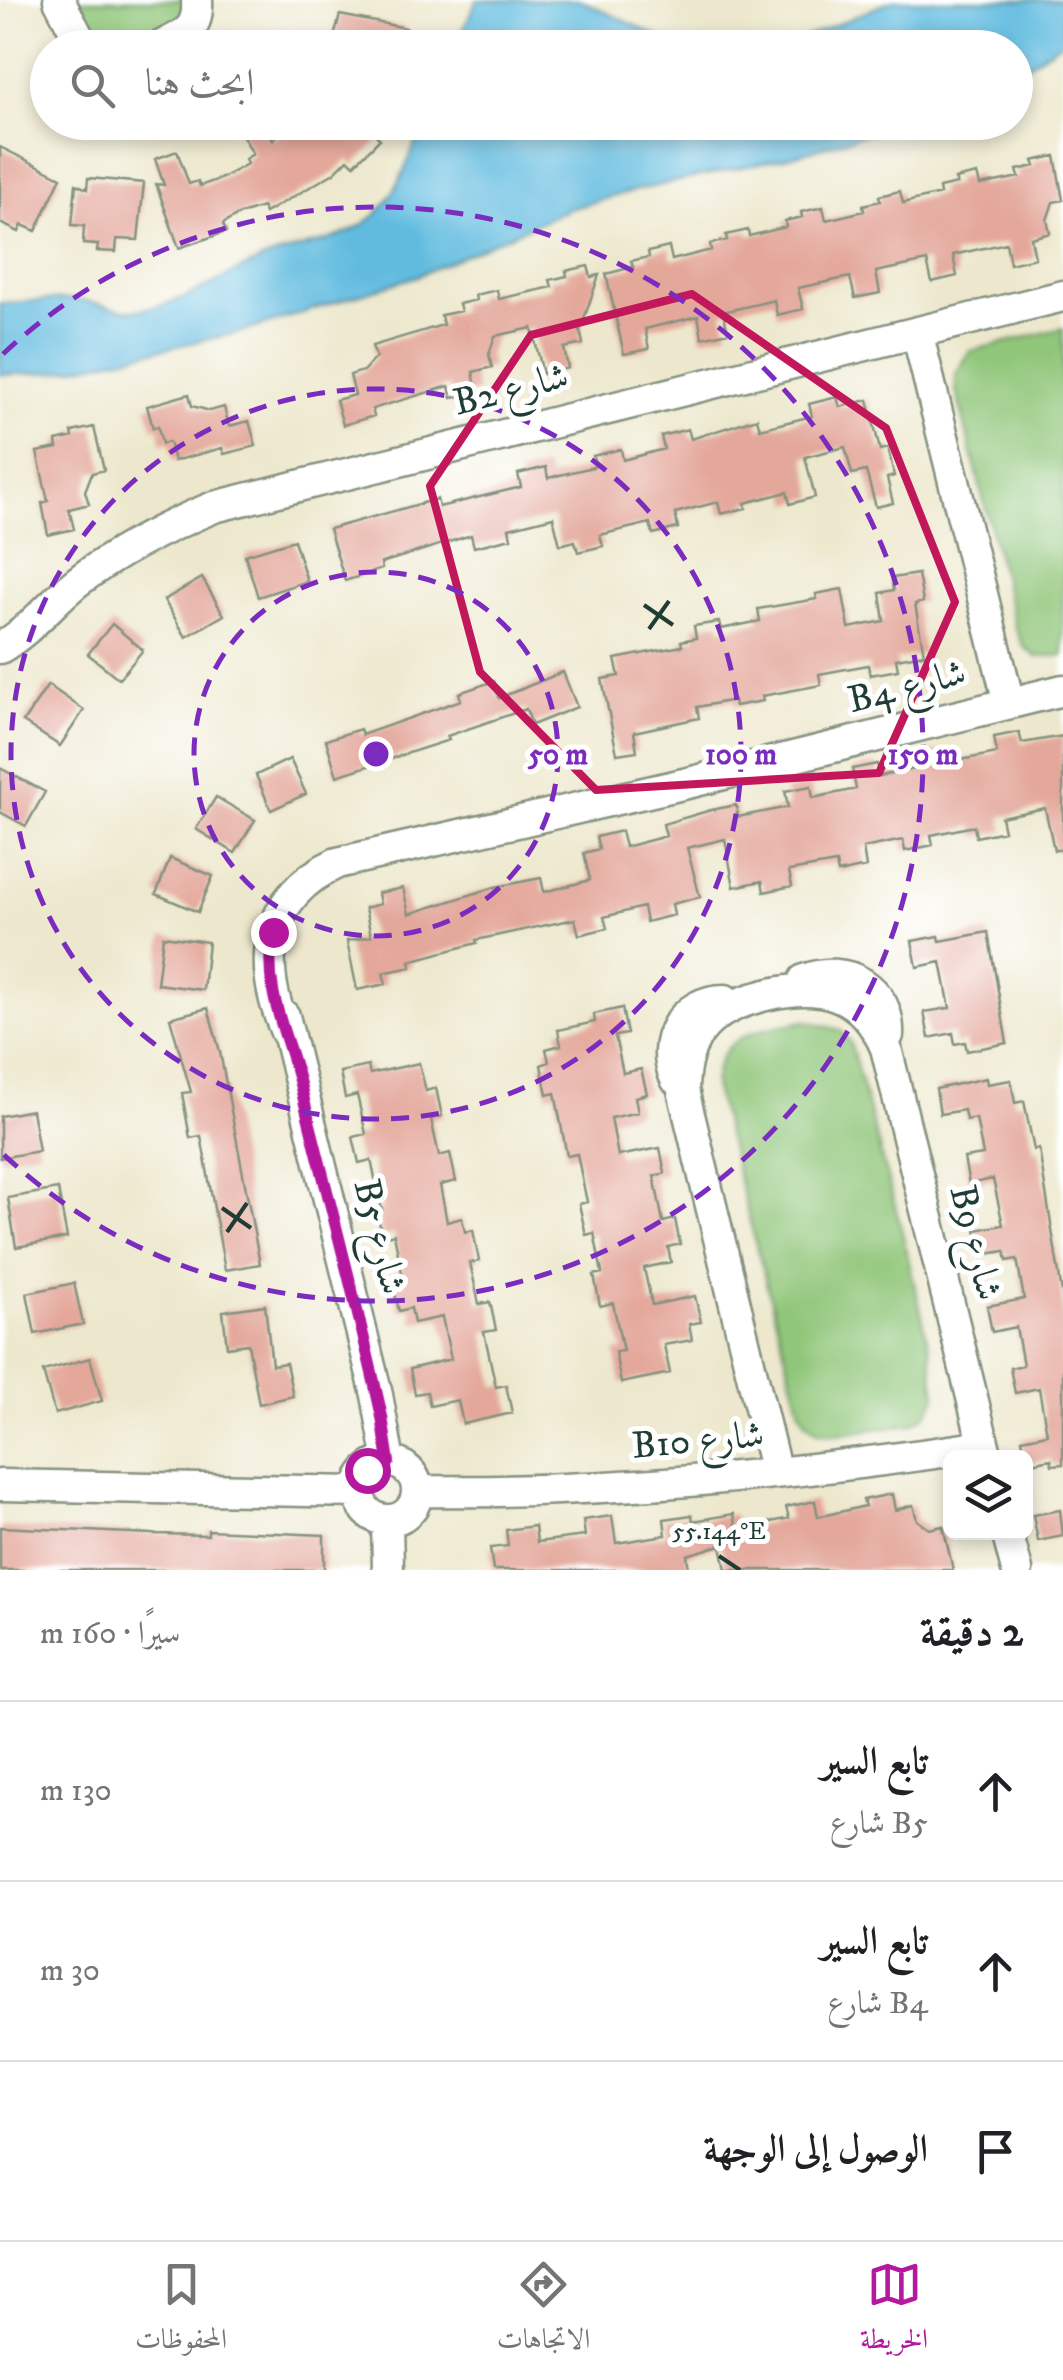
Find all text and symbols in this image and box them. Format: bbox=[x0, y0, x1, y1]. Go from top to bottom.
search box bbox=[30, 30, 1033, 140]
icon: search bbox=[65, 58, 120, 113]
text: ابحث هنا bbox=[145, 60, 255, 108]
street label: B2 شارع bbox=[449, 353, 575, 432]
street label: B4 شارع bbox=[843, 649, 972, 730]
centre of rings bbox=[358, 736, 394, 772]
text: 50 m bbox=[527, 737, 588, 774]
text: 100 m bbox=[705, 737, 778, 774]
text: 150 m bbox=[888, 737, 959, 774]
route end bbox=[251, 910, 297, 956]
street label: B5 شارع bbox=[337, 1174, 416, 1301]
street label: B9 شارع bbox=[933, 1180, 1012, 1307]
street label: B10 شارع bbox=[630, 1411, 766, 1476]
route start bbox=[345, 1448, 391, 1494]
map controls bbox=[943, 1450, 1033, 1540]
button: layers bbox=[943, 1450, 1033, 1540]
text: 55.144°E bbox=[672, 1516, 766, 1547]
text: 2 دقيقة bbox=[920, 1607, 1023, 1659]
text: سيرًا · 160 m bbox=[40, 1614, 181, 1654]
text: تابع السير bbox=[821, 1738, 928, 1786]
icon: ahead bbox=[968, 1764, 1023, 1819]
text: 130 m bbox=[40, 1771, 112, 1811]
text: B5 شارع bbox=[829, 1804, 928, 1844]
text: تابع السير bbox=[821, 1918, 928, 1966]
icon: ahead bbox=[968, 1944, 1023, 1999]
text: 30 m bbox=[40, 1951, 100, 1991]
text: B4 شارع bbox=[827, 1984, 928, 2024]
icon: arrive bbox=[968, 2124, 1023, 2179]
text: الوصول إلى الوجهة bbox=[704, 2126, 928, 2174]
tab: المحفوظات bbox=[135, 2257, 227, 2366]
tab: الاتجاهات bbox=[497, 2257, 590, 2366]
tab: الخريطة bbox=[860, 2257, 928, 2366]

